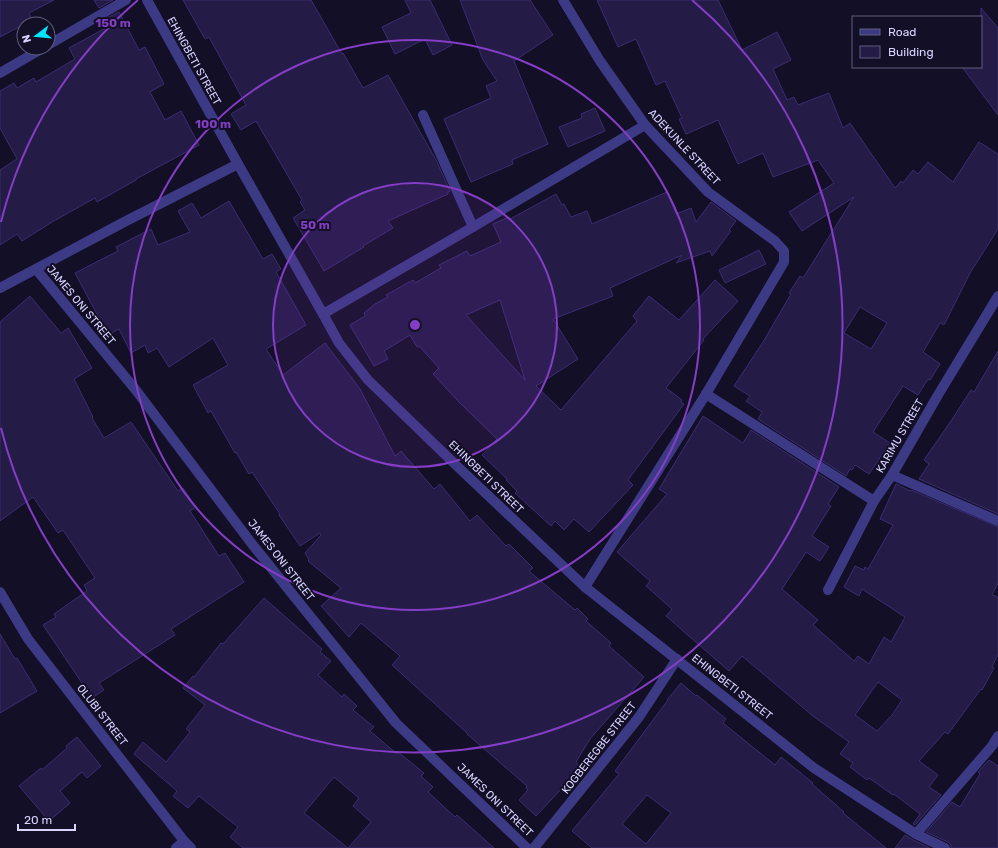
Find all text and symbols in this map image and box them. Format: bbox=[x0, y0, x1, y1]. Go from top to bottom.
street label: EHINGBETI STREET bbox=[164, 15, 224, 108]
north arrow bbox=[16, 16, 56, 56]
text: 150 m bbox=[95, 16, 131, 30]
legend bbox=[852, 16, 982, 68]
text: Road bbox=[888, 25, 916, 39]
text: N bbox=[20, 33, 34, 44]
text: Building bbox=[888, 45, 934, 59]
street label: ADEKUNLE STREET bbox=[645, 106, 723, 188]
text: 100 m bbox=[195, 117, 231, 131]
text: 50 m bbox=[300, 218, 330, 232]
street label: JAMES ONI STREET bbox=[44, 263, 119, 348]
centre of rings bbox=[408, 318, 422, 332]
street label: KARIMU STREET bbox=[874, 396, 927, 475]
street label: EHINGBETI STREET bbox=[446, 438, 526, 516]
street label: JAMES ONI STREET bbox=[245, 517, 317, 604]
street label: EHINGBETI STREET bbox=[689, 651, 775, 723]
street label: OLUBI STREET bbox=[74, 682, 130, 749]
street label: KOGBEREGBE STREET bbox=[559, 699, 639, 797]
street label: JAMES ONI STREET bbox=[455, 761, 536, 840]
scale bar bbox=[18, 806, 75, 832]
text: 20 m bbox=[24, 813, 52, 827]

